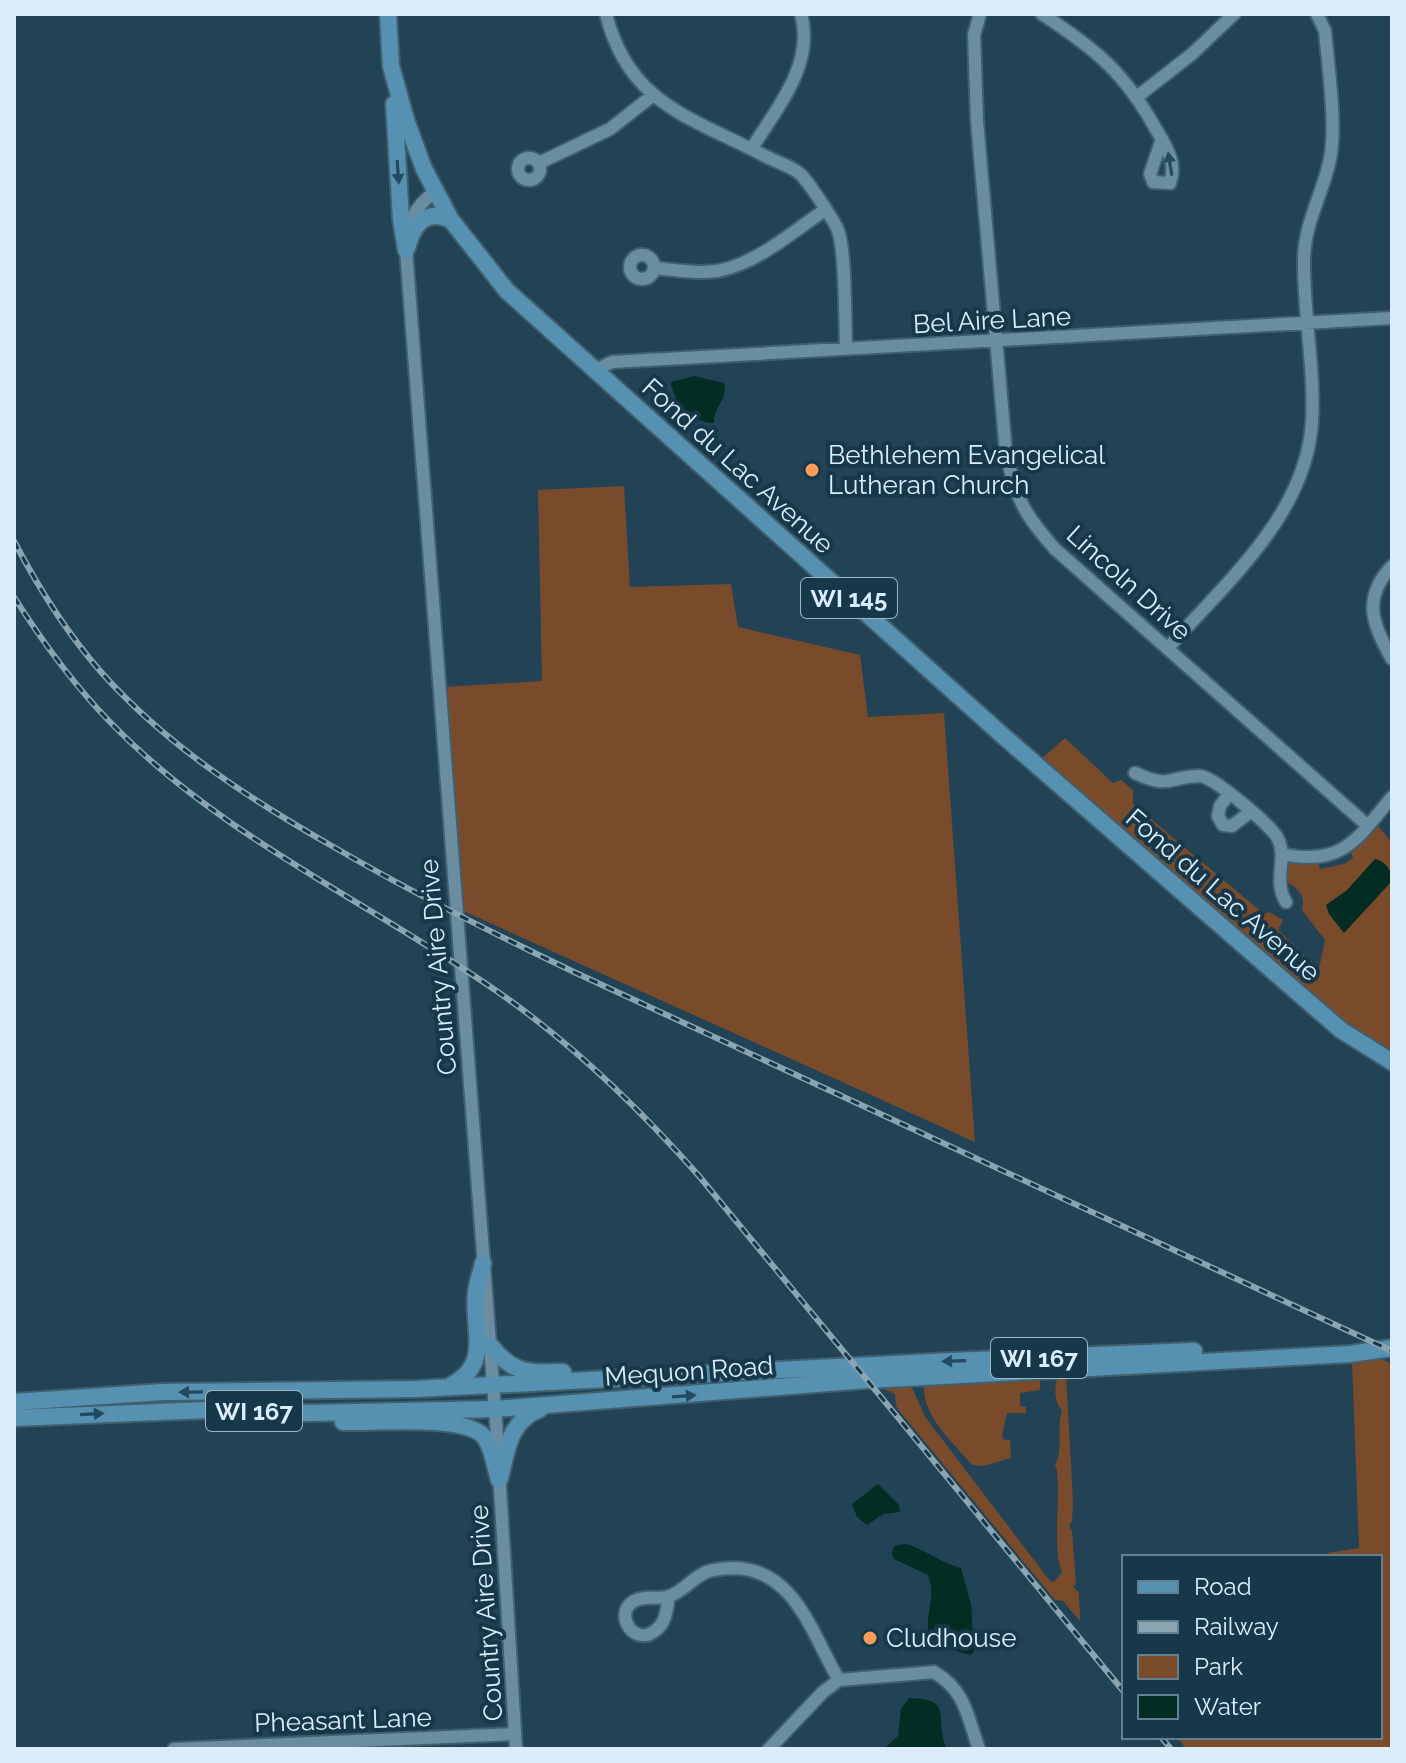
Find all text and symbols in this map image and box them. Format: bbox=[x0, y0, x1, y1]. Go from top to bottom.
one-way arrow bbox=[1163, 152, 1176, 177]
one-way arrow bbox=[392, 160, 405, 185]
street label: Bel Aire Lane bbox=[912, 301, 1072, 339]
street label: Fond du Lac Avenue bbox=[636, 372, 840, 560]
place label: Bethlehem Evangelical Lutheran Church bbox=[828, 440, 1106, 500]
marker: Bethlehem Evangelical Lutheran Church bbox=[803, 461, 821, 479]
street label: Lincoln Drive bbox=[1061, 519, 1197, 647]
road number: WI 145 bbox=[801, 578, 897, 618]
street label: Fond du Lac Avenue bbox=[1120, 803, 1326, 987]
street label: Country Aire Drive bbox=[414, 858, 462, 1076]
road number: WI 167 bbox=[991, 1338, 1087, 1378]
street label: Mequon Road bbox=[604, 1350, 774, 1392]
one-way arrow bbox=[941, 1354, 966, 1367]
one-way arrow bbox=[178, 1386, 203, 1398]
one-way arrow bbox=[672, 1389, 697, 1402]
road number: WI 167 bbox=[206, 1391, 302, 1431]
one-way arrow bbox=[80, 1408, 105, 1421]
street label: Country Aire Drive bbox=[463, 1504, 509, 1722]
legend bbox=[1122, 1555, 1382, 1739]
text: Road bbox=[1194, 1572, 1252, 1601]
text: Railway bbox=[1194, 1612, 1279, 1641]
place label: Cludhouse bbox=[886, 1623, 1016, 1653]
marker: Cludhouse bbox=[861, 1629, 879, 1647]
text: Park bbox=[1194, 1652, 1243, 1681]
text: Water bbox=[1194, 1692, 1262, 1721]
street label: Pheasant Lane bbox=[254, 1702, 432, 1738]

